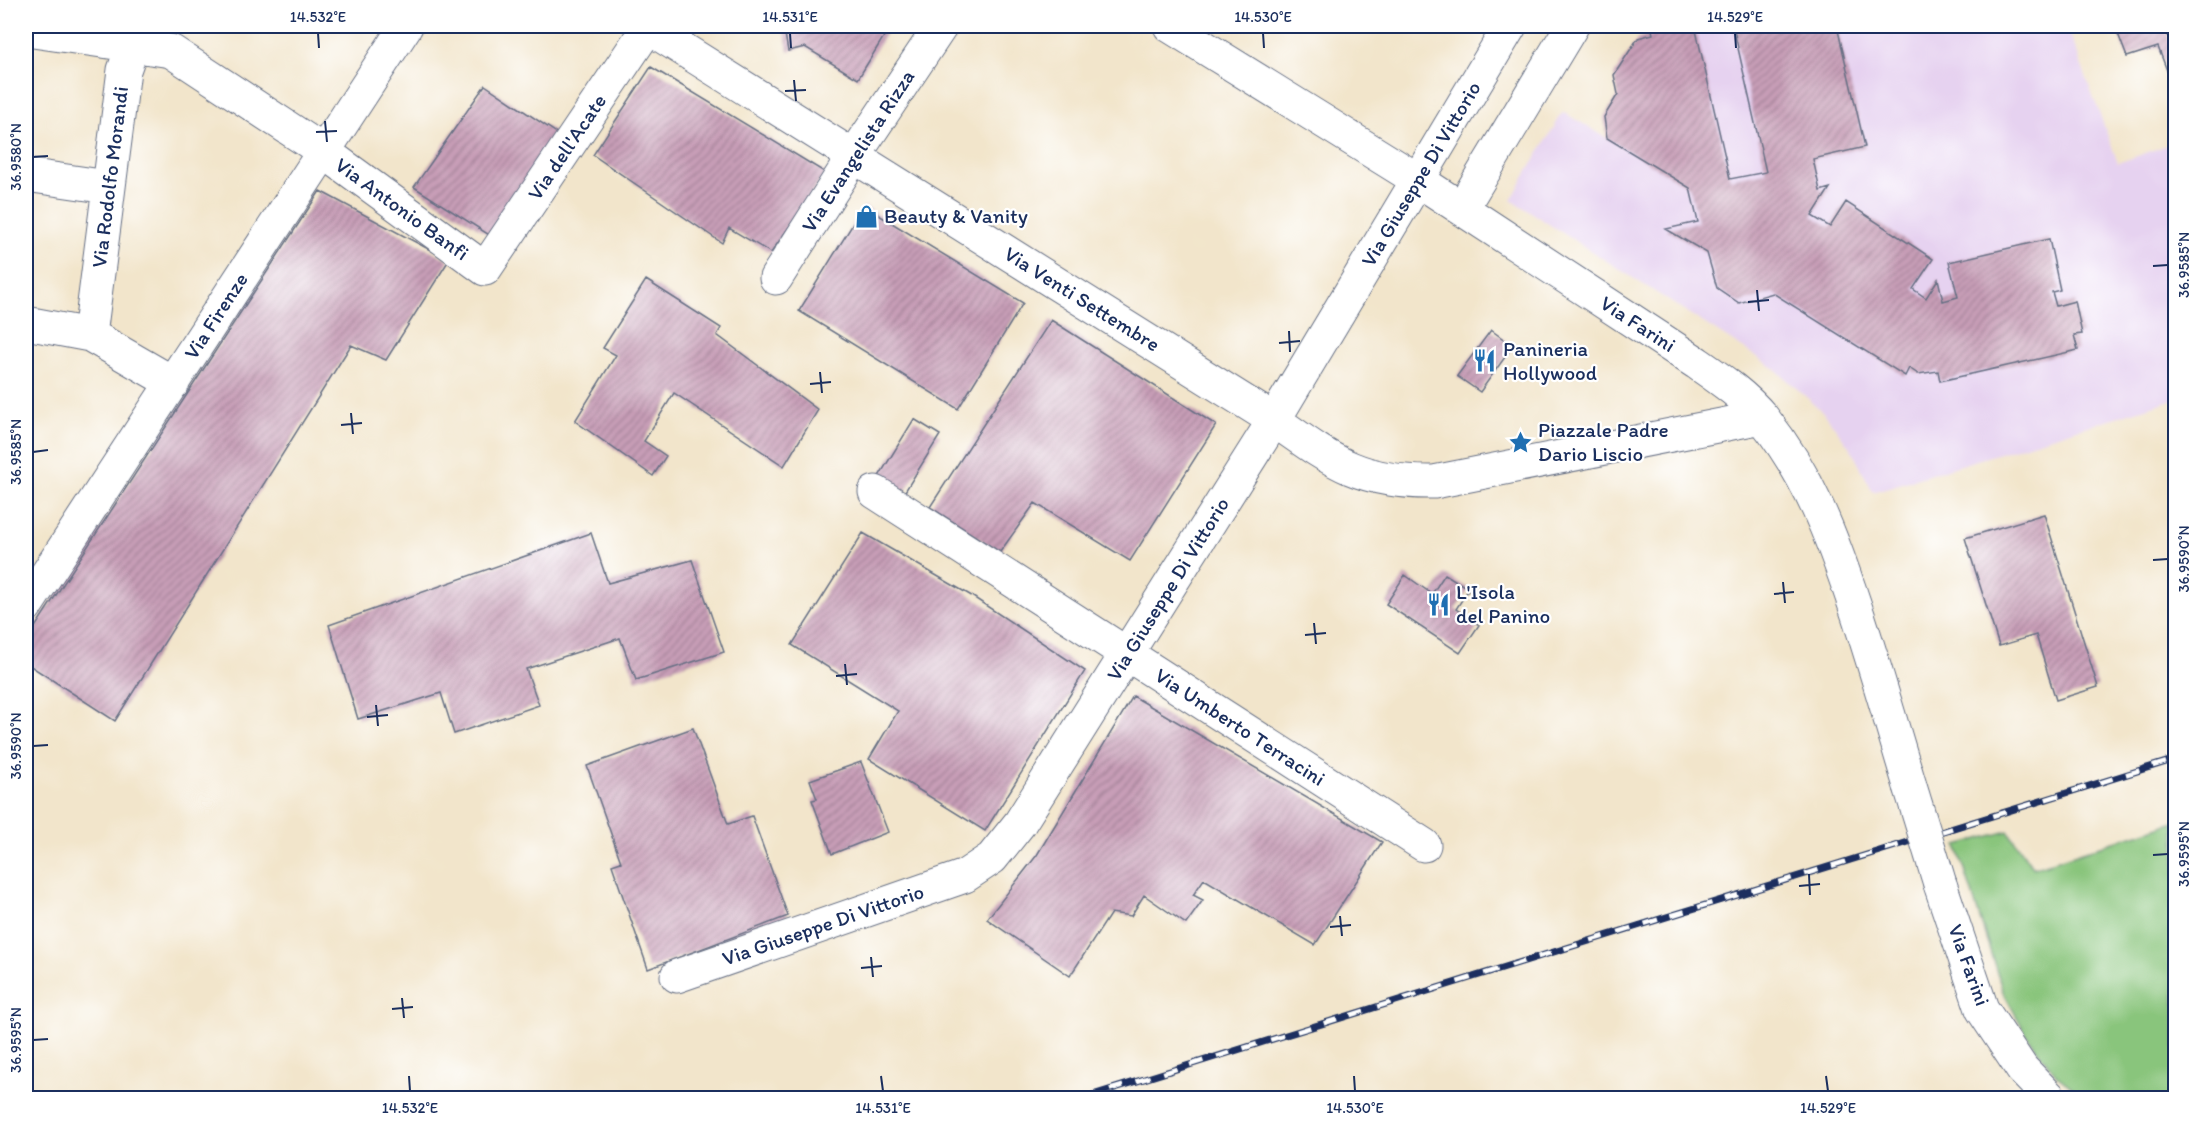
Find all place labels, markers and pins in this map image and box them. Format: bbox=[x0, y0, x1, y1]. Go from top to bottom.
shop icon: Beauty & Vanity bbox=[853, 203, 879, 229]
place label: Beauty & Vanity bbox=[884, 203, 1028, 228]
place label: Panineria Hollywood bbox=[1503, 336, 1597, 385]
restaurant icon: Panineria Hollywood bbox=[1472, 348, 1498, 374]
place label: Piazzale Padre Dario Liscio bbox=[1538, 417, 1669, 466]
place icon: Piazzale Padre Dario Liscio bbox=[1507, 429, 1533, 455]
place label: L'Isola del Panino bbox=[1456, 579, 1550, 628]
restaurant icon: L'Isola del Panino bbox=[1425, 591, 1451, 617]

